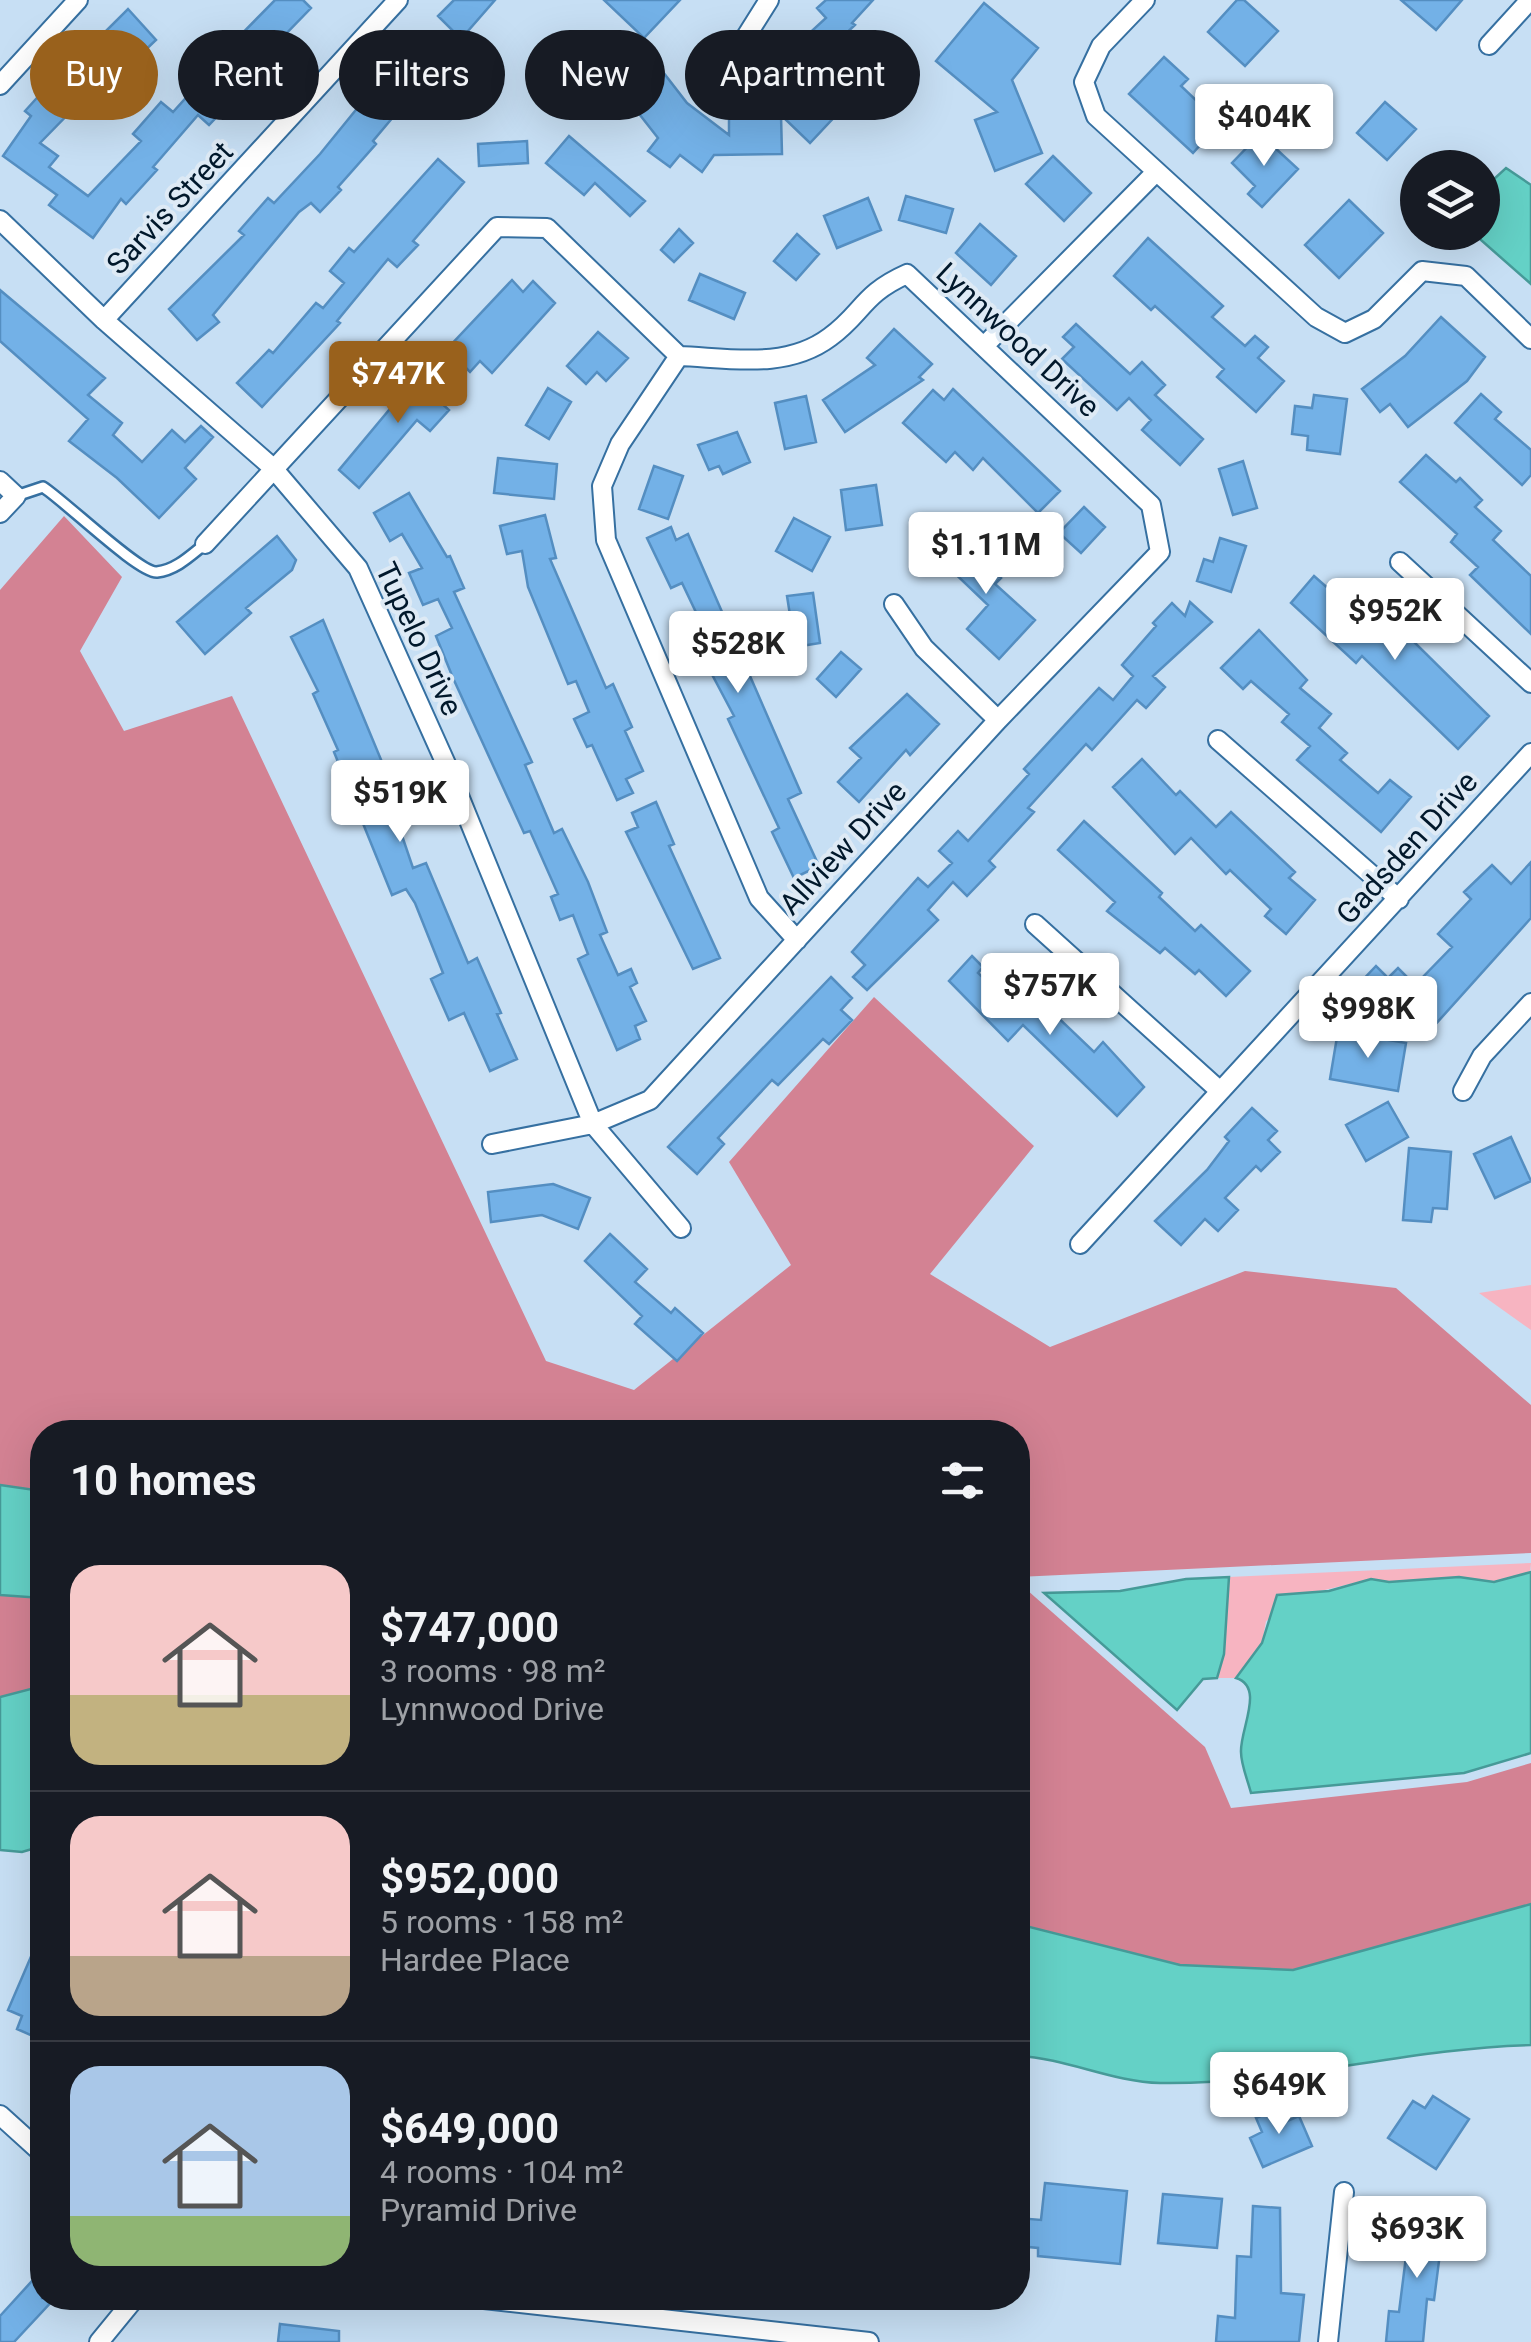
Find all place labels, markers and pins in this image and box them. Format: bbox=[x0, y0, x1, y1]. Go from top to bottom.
pin: $404K bbox=[1194, 84, 1334, 169]
pin: $747K bbox=[328, 341, 468, 426]
pin: $1.11M bbox=[905, 512, 1067, 597]
pin: $952K bbox=[1325, 578, 1465, 663]
pin: $528K bbox=[668, 611, 808, 696]
pin: $519K bbox=[330, 760, 470, 845]
pin: $757K bbox=[980, 953, 1120, 1038]
pin: $998K bbox=[1298, 976, 1438, 1061]
pin: $649K bbox=[1209, 2052, 1349, 2137]
pin: $693K bbox=[1347, 2196, 1487, 2281]

